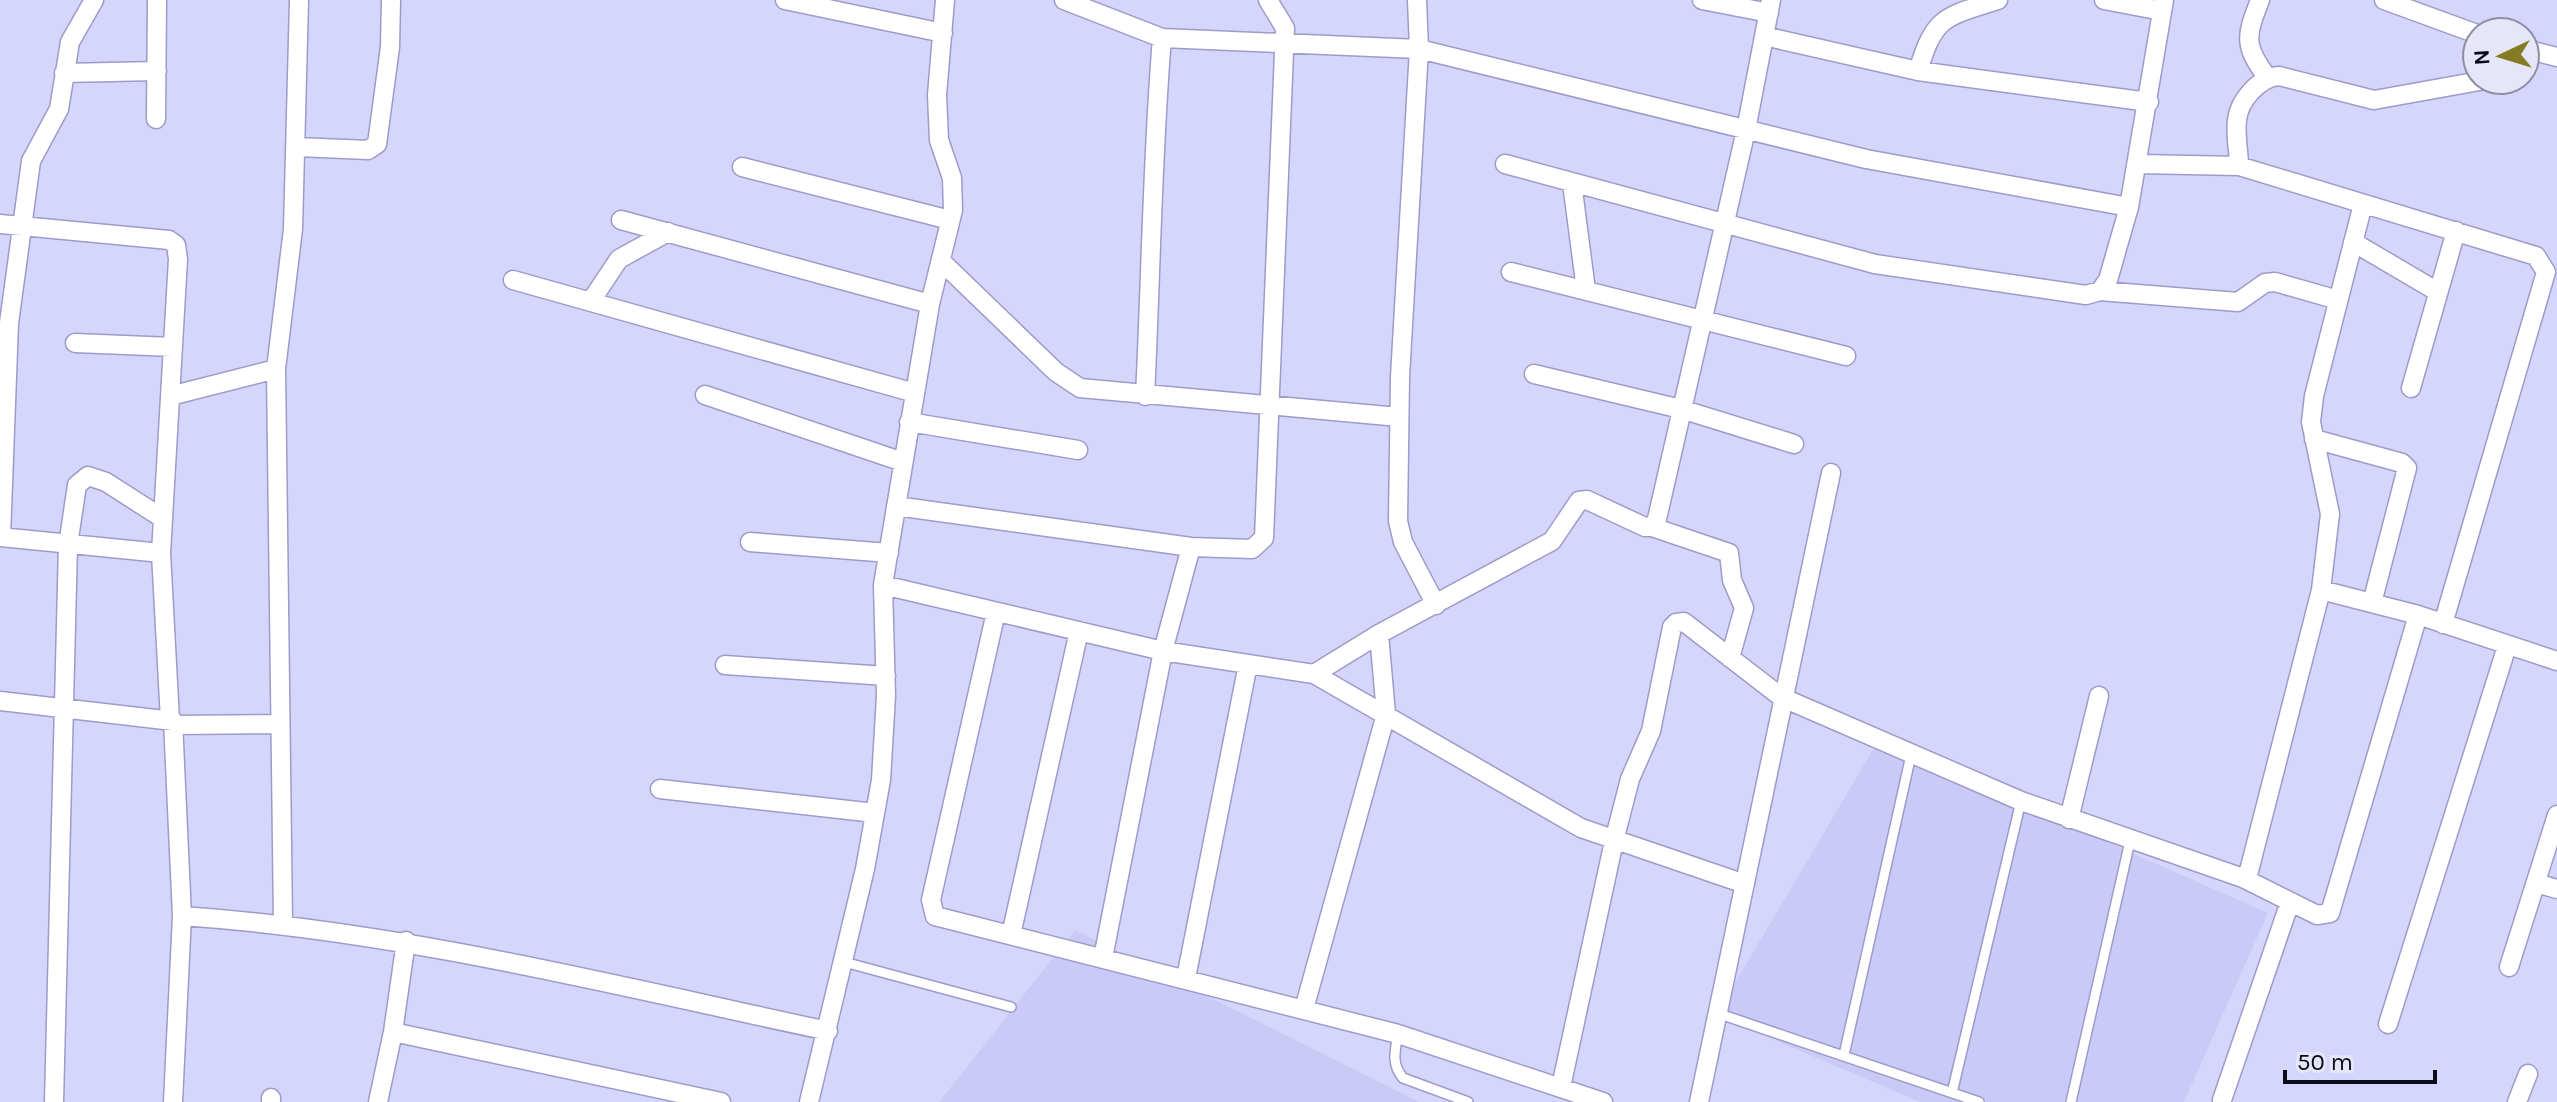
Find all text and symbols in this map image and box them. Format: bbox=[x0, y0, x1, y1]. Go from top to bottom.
north arrow bbox=[2461, 16, 2541, 96]
text: N bbox=[2469, 49, 2496, 66]
scale bar bbox=[2285, 1034, 2435, 1084]
text: 50 m bbox=[2297, 1048, 2353, 1076]

